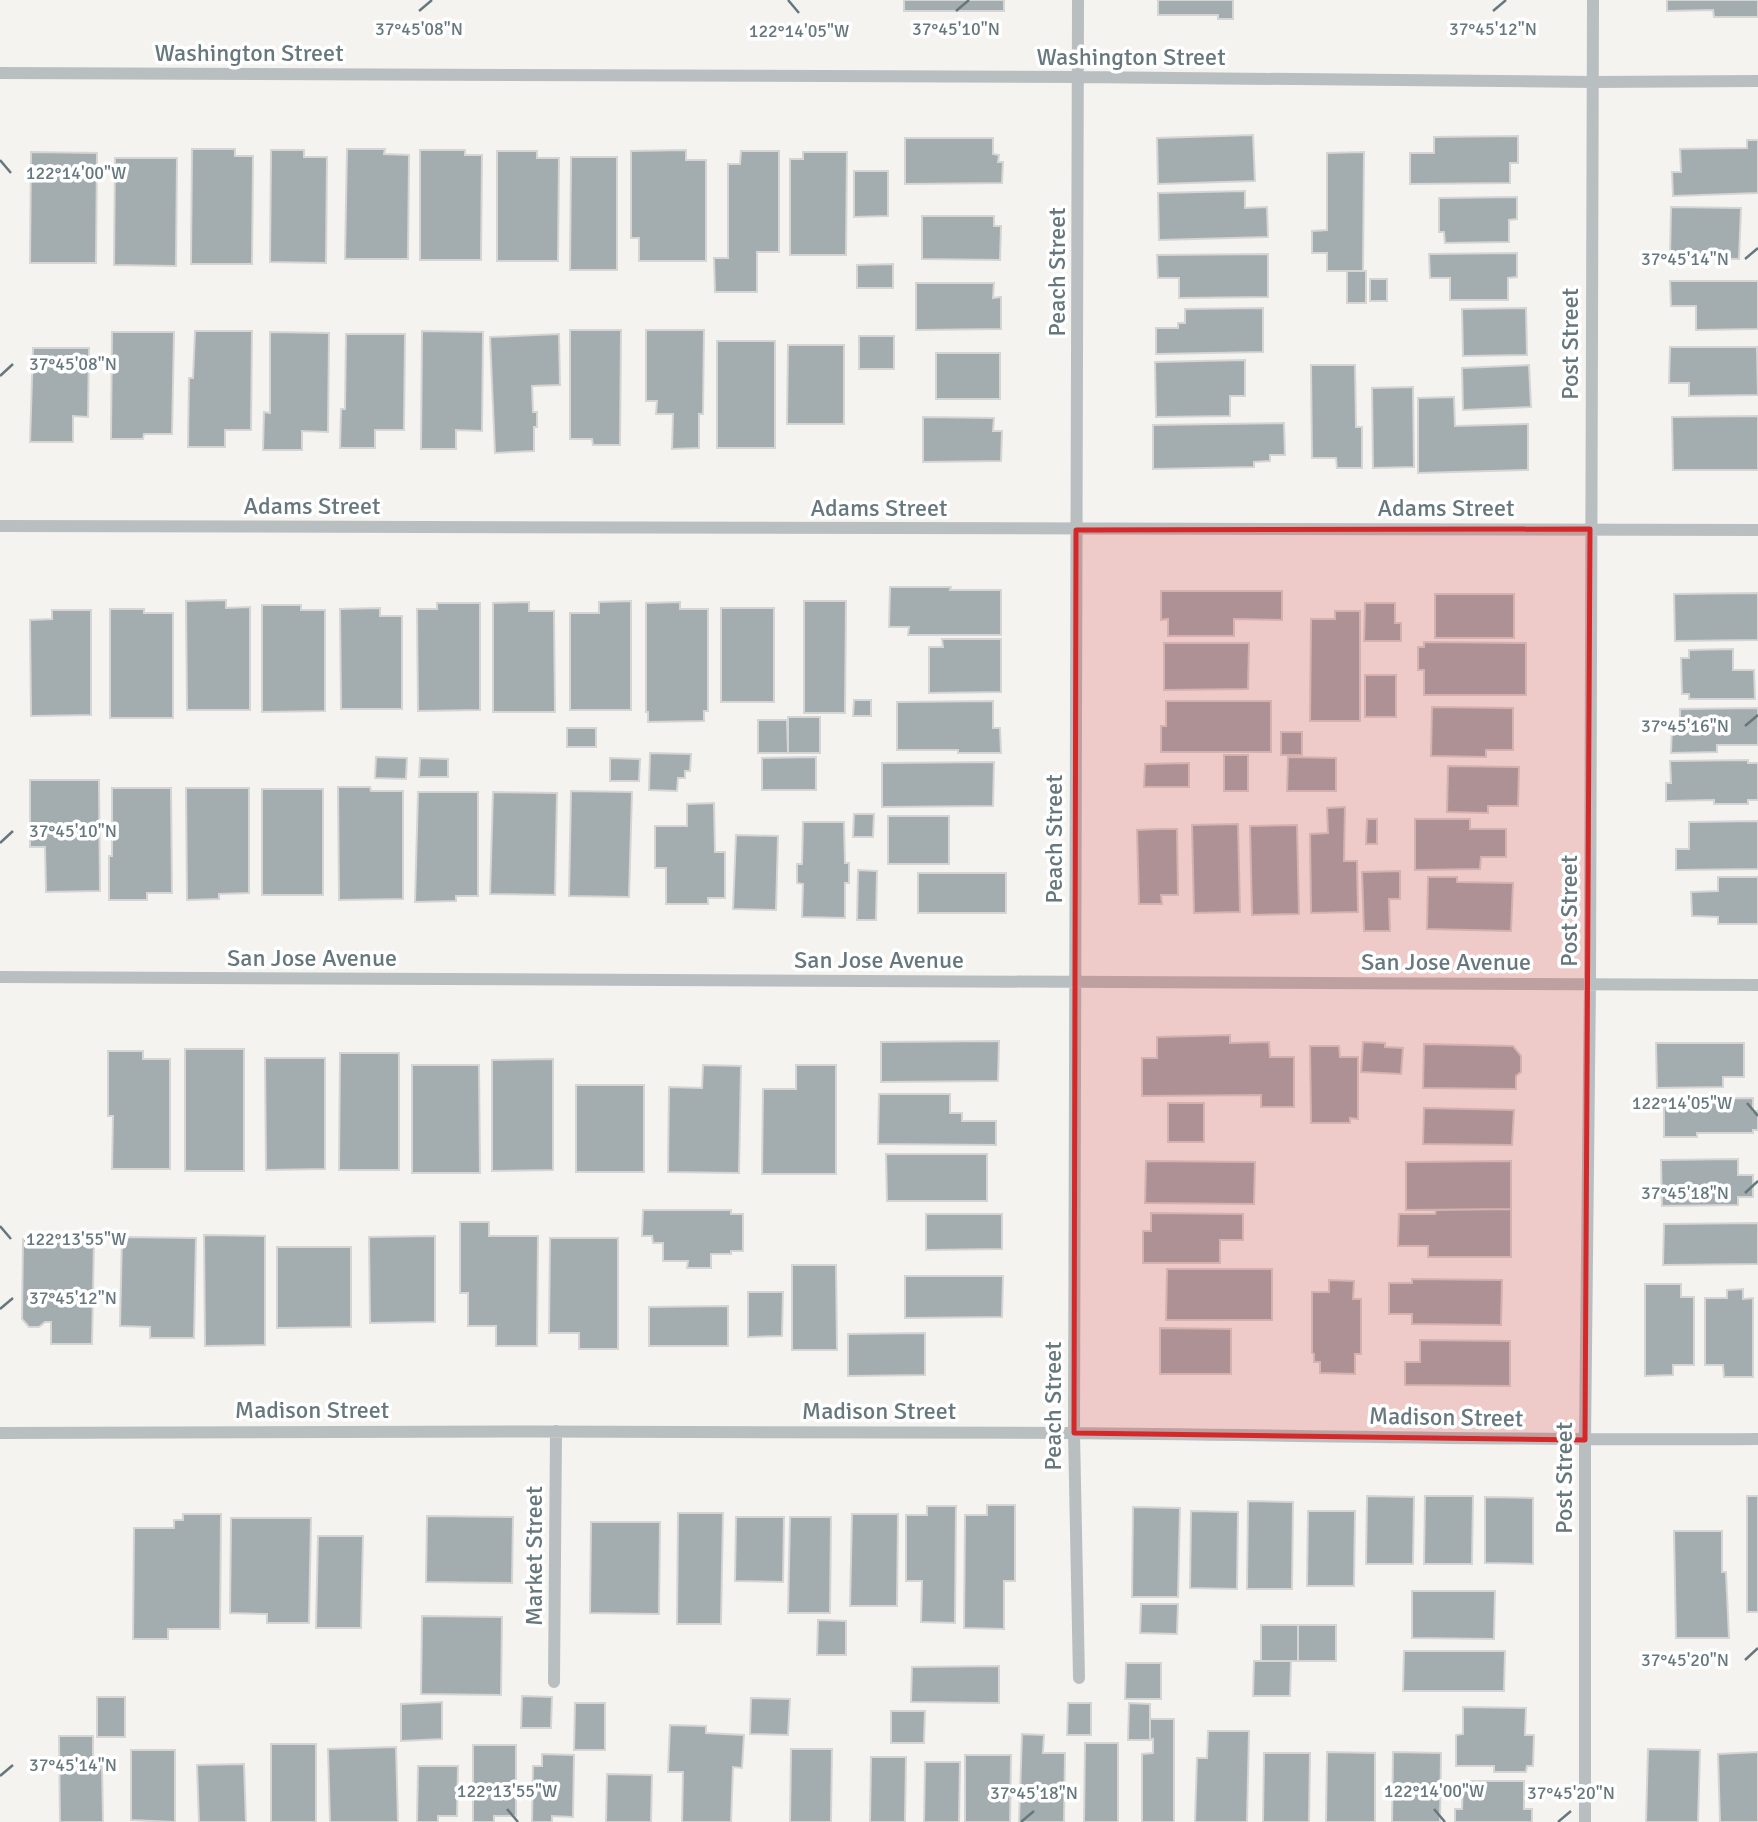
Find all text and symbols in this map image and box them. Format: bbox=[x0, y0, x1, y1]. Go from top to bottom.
text: 37°45'08"N bbox=[375, 18, 463, 40]
text: 37°45'10"N bbox=[912, 18, 1000, 40]
text: 37°45'12"N bbox=[1449, 18, 1537, 40]
text: 122°14'05"W bbox=[749, 20, 849, 42]
street label: Washington Street bbox=[154, 38, 344, 68]
street label: Washington Street bbox=[1036, 42, 1226, 72]
text: 122°14'00"W bbox=[26, 162, 126, 184]
street label: Peach Street bbox=[1042, 207, 1072, 337]
text: 37°45'14"N bbox=[1641, 248, 1729, 270]
street label: Post Street bbox=[1555, 288, 1585, 400]
text: 37°45'08"N bbox=[29, 353, 117, 375]
street label: Adams Street bbox=[244, 491, 380, 521]
street label: Adams Street bbox=[811, 493, 947, 523]
street label: Adams Street bbox=[1378, 493, 1514, 523]
text: 37°45'16"N bbox=[1641, 715, 1729, 737]
street label: Peach Street bbox=[1039, 774, 1069, 904]
text: 37°45'10"N bbox=[29, 820, 117, 842]
street label: Post Street bbox=[1554, 855, 1584, 967]
street label: San Jose Avenue bbox=[227, 943, 397, 973]
street label: San Jose Avenue bbox=[794, 945, 964, 975]
street label: San Jose Avenue bbox=[1361, 947, 1531, 977]
text: 122°14'05"W bbox=[1632, 1092, 1732, 1114]
text: 37°45'18"N bbox=[1641, 1182, 1729, 1204]
text: 122°13'55"W bbox=[26, 1228, 126, 1250]
text: 37°45'12"N bbox=[29, 1287, 117, 1309]
street label: Peach Street bbox=[1038, 1341, 1068, 1471]
street label: Madison Street bbox=[235, 1395, 389, 1425]
street label: Madison Street bbox=[802, 1396, 956, 1426]
street label: Madison Street bbox=[1369, 1401, 1523, 1433]
street label: Post Street bbox=[1549, 1422, 1579, 1534]
street label: Market Street bbox=[519, 1486, 549, 1626]
text: 37°45'20"N bbox=[1641, 1649, 1729, 1671]
text: 37°45'14"N bbox=[29, 1754, 117, 1776]
text: 122°13'55"W bbox=[457, 1780, 557, 1802]
text: 122°14'00"W bbox=[1384, 1780, 1484, 1802]
text: 37°45'18"N bbox=[990, 1782, 1078, 1804]
text: 37°45'20"N bbox=[1527, 1782, 1615, 1804]

